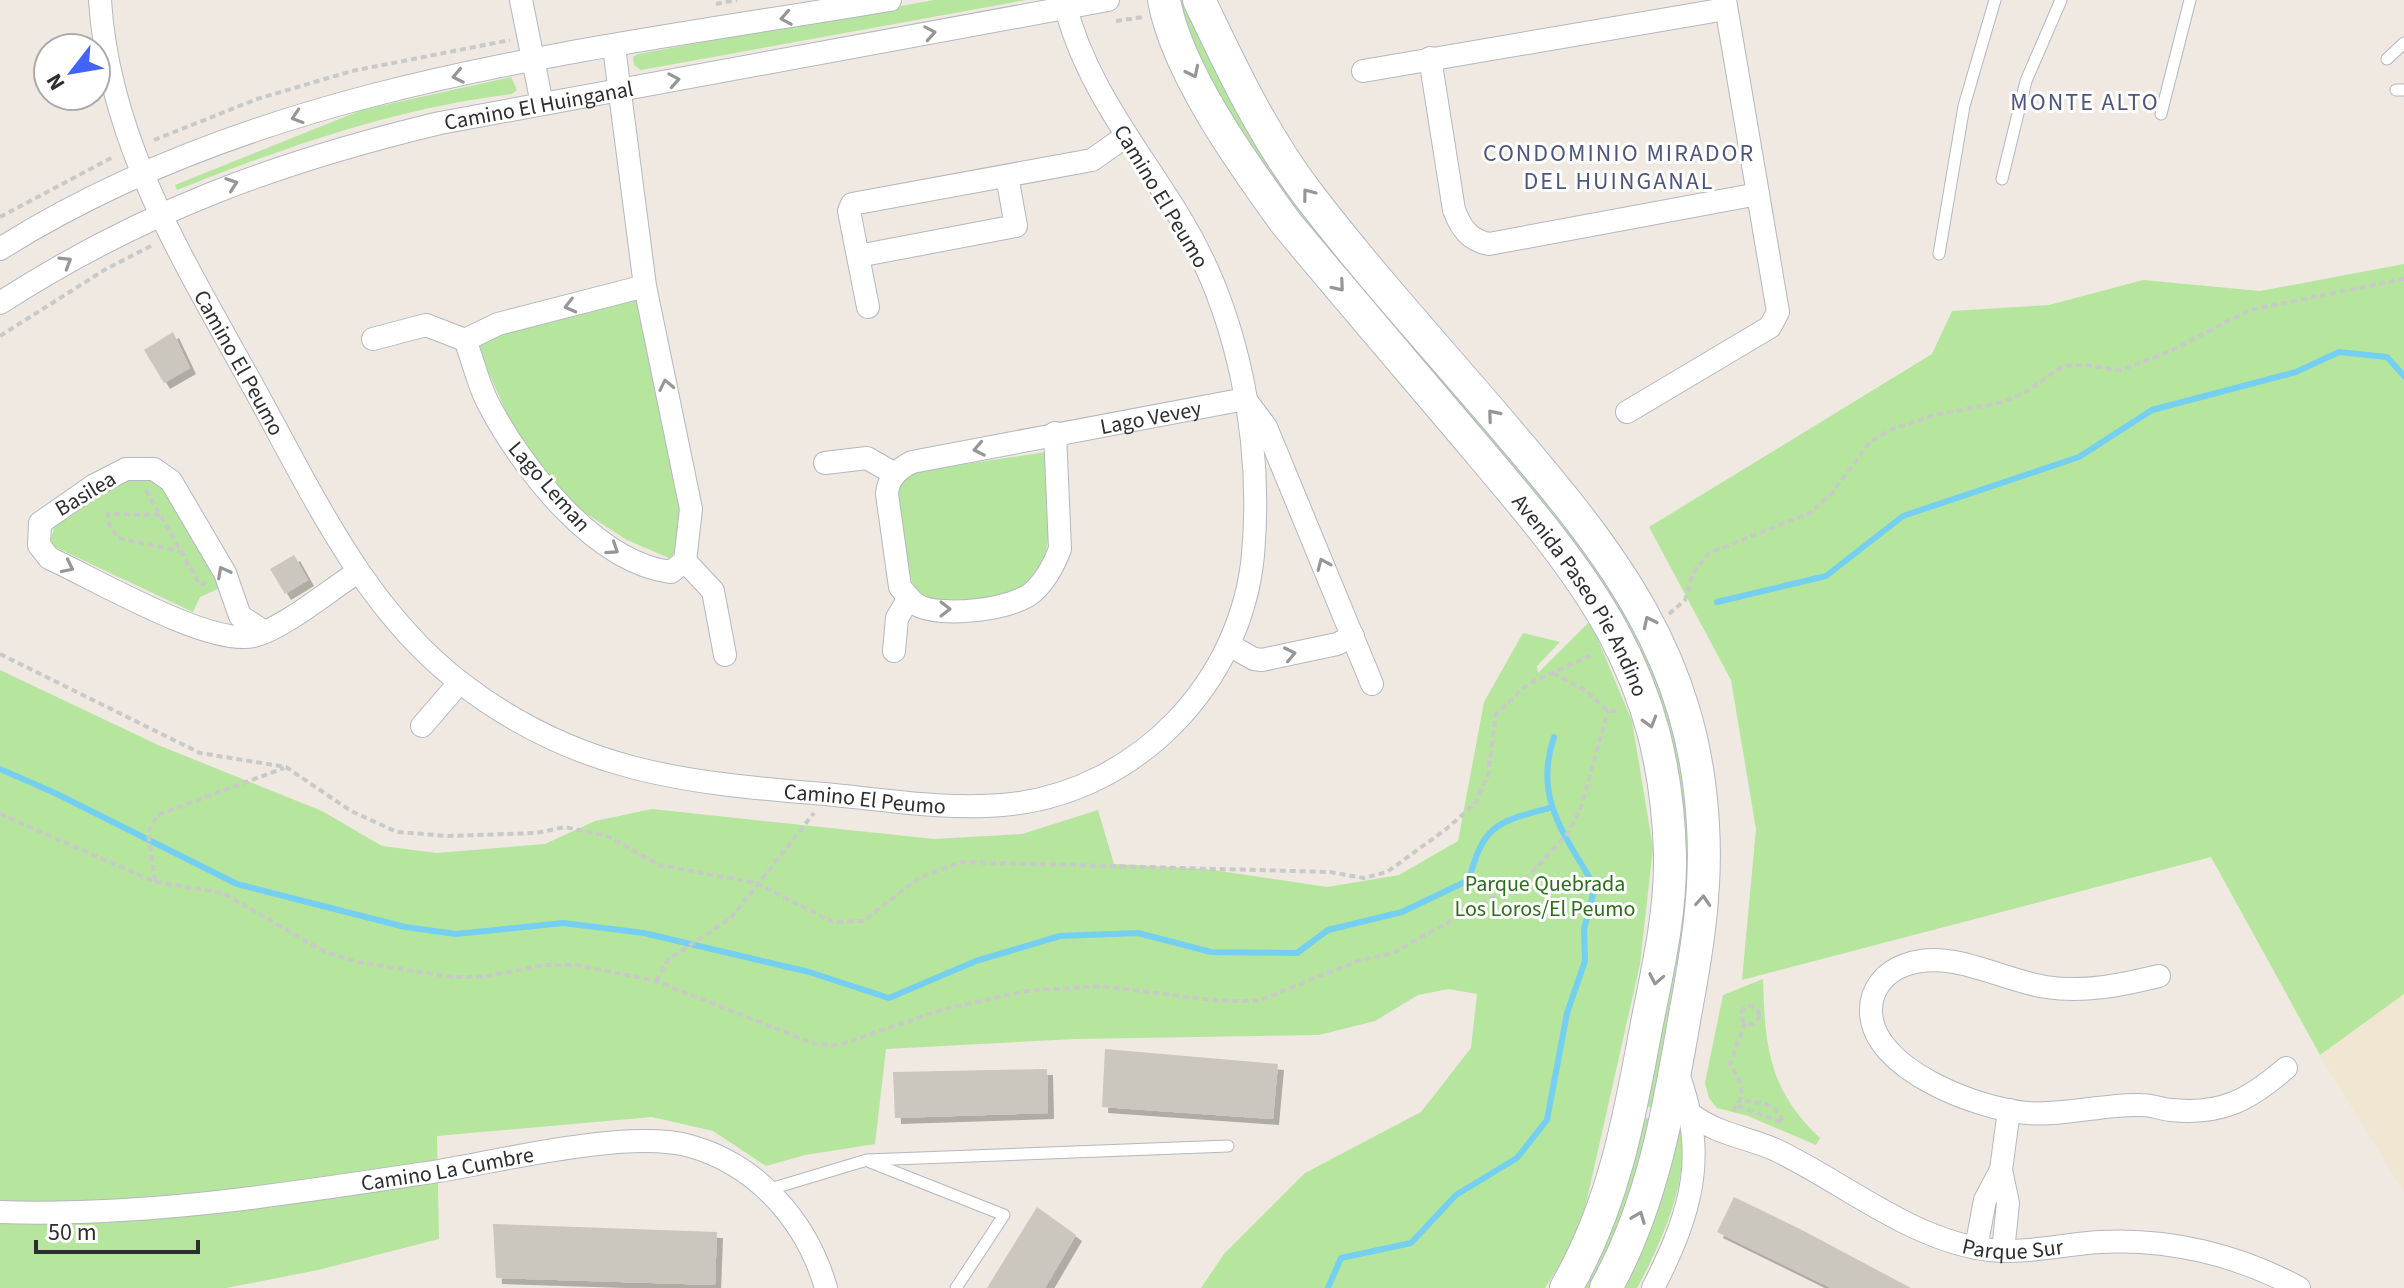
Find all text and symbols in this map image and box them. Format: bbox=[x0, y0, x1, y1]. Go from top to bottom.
one-way arrow bbox=[779, 8, 792, 25]
one-way arrow bbox=[923, 26, 937, 43]
north arrow bbox=[32, 32, 112, 112]
one-way arrow bbox=[1183, 64, 1198, 79]
text: N bbox=[38, 67, 73, 96]
one-way arrow bbox=[451, 67, 465, 84]
one-way arrow bbox=[667, 72, 681, 89]
street label: Camino El Huinganal bbox=[441, 73, 636, 139]
district label: MONTE ALTO bbox=[2010, 85, 2160, 120]
one-way arrow bbox=[290, 108, 304, 124]
street label: Camino El Peumo bbox=[1106, 119, 1217, 274]
district label: CONDOMINIO MIRADOR DEL HUINGANAL bbox=[1483, 136, 1755, 199]
one-way arrow bbox=[224, 178, 238, 194]
one-way arrow bbox=[1304, 188, 1318, 203]
one-way arrow bbox=[57, 256, 72, 272]
one-way arrow bbox=[1329, 277, 1344, 291]
street label: Camino El Peumo bbox=[185, 284, 292, 442]
one-way arrow bbox=[563, 296, 577, 313]
one-way arrow bbox=[658, 378, 675, 392]
street label: Lago Vevey bbox=[1097, 392, 1205, 443]
one-way arrow bbox=[1488, 409, 1503, 424]
street label: Lago Leman bbox=[501, 434, 598, 539]
one-way arrow bbox=[972, 439, 986, 456]
street label: Basilea bbox=[49, 463, 122, 525]
street label: Avenida Paseo Pie Andino bbox=[1504, 487, 1656, 701]
one-way arrow bbox=[604, 540, 619, 555]
one-way arrow bbox=[60, 557, 74, 573]
one-way arrow bbox=[1316, 558, 1332, 572]
one-way arrow bbox=[218, 566, 233, 580]
one-way arrow bbox=[939, 600, 952, 618]
one-way arrow bbox=[1643, 616, 1659, 630]
one-way arrow bbox=[1282, 646, 1296, 663]
one-way arrow bbox=[1641, 714, 1658, 728]
street label: Camino El Peumo bbox=[783, 776, 947, 823]
park label: Parque Quebrada Los Loros/El Peumo bbox=[1454, 868, 1636, 925]
one-way arrow bbox=[1694, 895, 1711, 908]
one-way arrow bbox=[1648, 972, 1665, 986]
street label: Camino La Cumbre bbox=[359, 1139, 536, 1200]
scale bar bbox=[36, 1204, 198, 1254]
one-way arrow bbox=[1629, 1211, 1646, 1225]
text: 50 m bbox=[48, 1215, 97, 1250]
street label: Parque Sur bbox=[1959, 1230, 2066, 1268]

